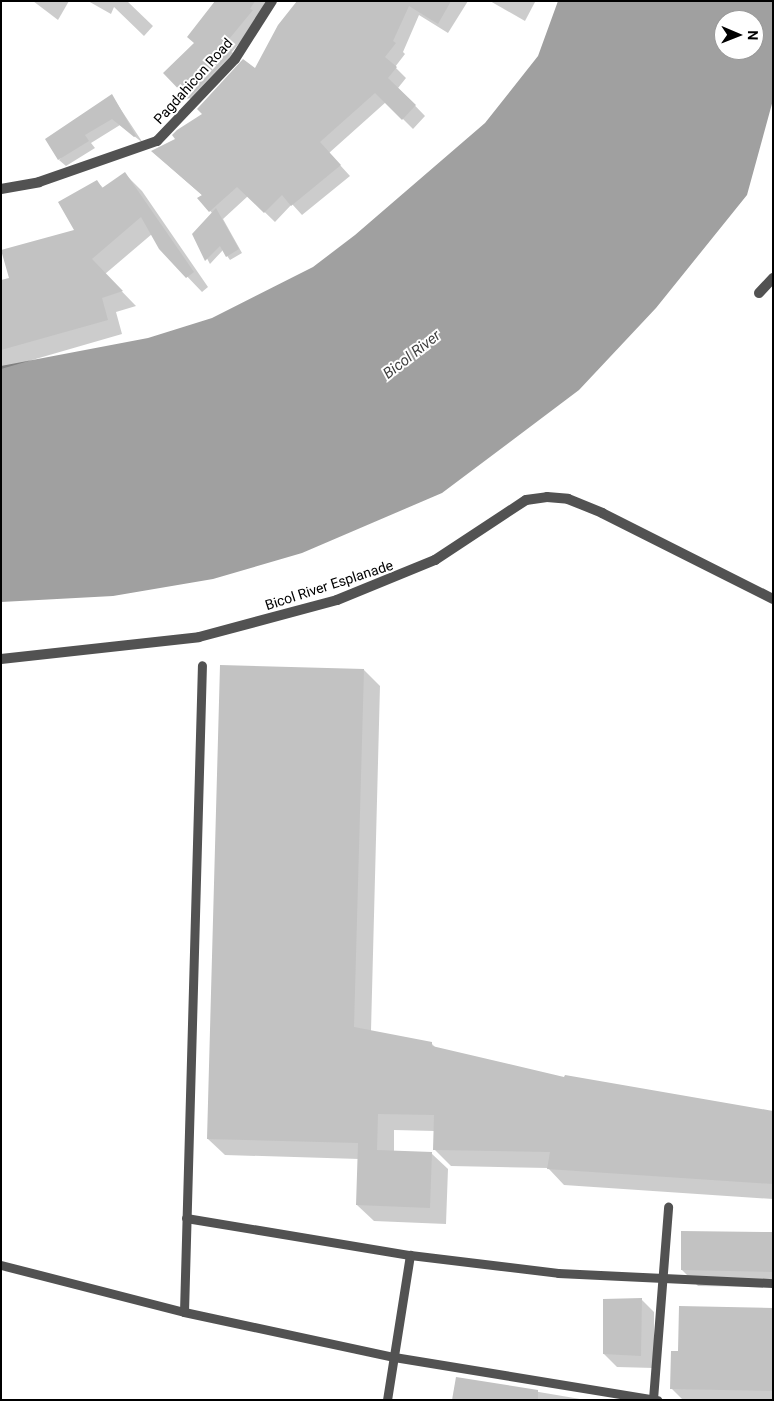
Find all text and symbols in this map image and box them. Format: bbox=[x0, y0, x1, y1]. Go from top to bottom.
north arrow bbox=[714, 10, 764, 60]
text: N bbox=[745, 30, 761, 40]
street label: Pagdahicon Road bbox=[150, 35, 236, 127]
water label: Bicol River bbox=[380, 327, 444, 383]
street label: Bicol River Esplanade bbox=[263, 556, 395, 614]

